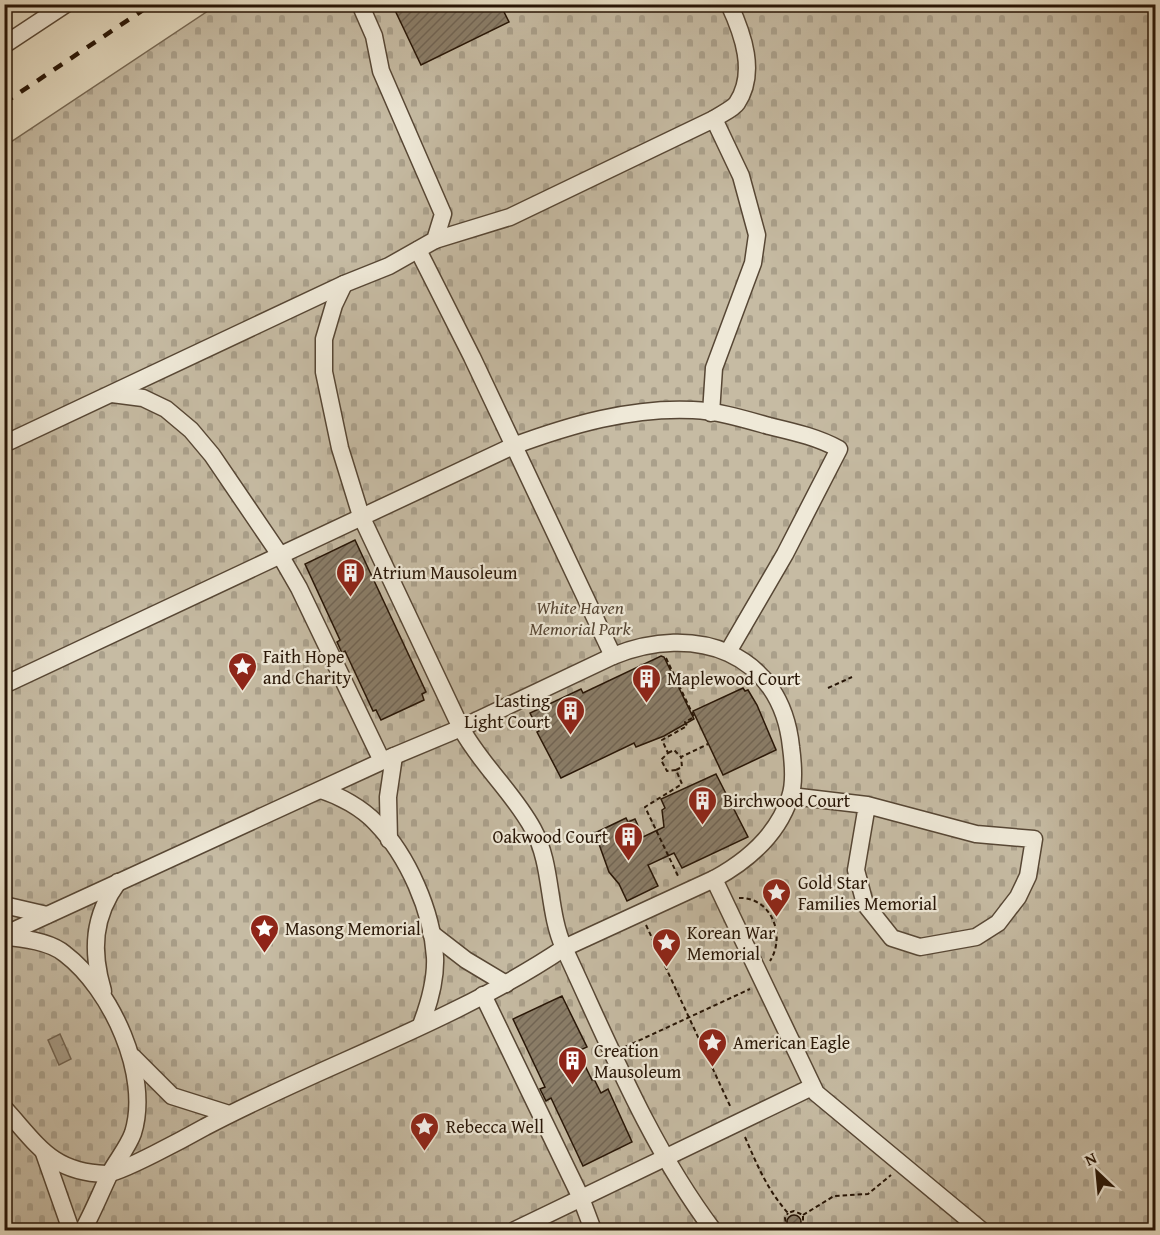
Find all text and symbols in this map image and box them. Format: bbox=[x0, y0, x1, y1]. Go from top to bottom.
building icon: Atrium Mausoleum bbox=[335, 556, 367, 598]
place label: Atrium Mausoleum bbox=[372, 559, 518, 586]
park label: White Haven Memorial Park bbox=[529, 594, 631, 642]
place label: Faith Hope and Charity bbox=[263, 643, 351, 691]
place icon: Faith Hope and Charity bbox=[226, 650, 258, 692]
building icon: Maplewood Court bbox=[630, 662, 662, 704]
place label: Maplewood Court bbox=[667, 665, 801, 692]
place label: Lasting Light Court bbox=[464, 687, 551, 735]
building icon: Lasting Light Court bbox=[555, 694, 587, 736]
building icon: Birchwood Court bbox=[686, 784, 718, 826]
place label: Birchwood Court bbox=[723, 787, 851, 814]
building icon: Oakwood Court bbox=[613, 820, 645, 862]
place label: Oakwood Court bbox=[492, 823, 609, 850]
place label: Gold Star Families Memorial bbox=[798, 869, 937, 917]
place icon: Gold Star Families Memorial bbox=[761, 876, 793, 918]
place icon: Masong Memorial bbox=[248, 912, 280, 954]
place label: Masong Memorial bbox=[285, 915, 421, 942]
place label: Korean War Memorial bbox=[687, 919, 776, 967]
place icon: Korean War Memorial bbox=[650, 926, 682, 968]
place icon: American Eagle bbox=[696, 1026, 728, 1068]
place label: American Eagle bbox=[733, 1029, 850, 1056]
place label: Creation Mausoleum bbox=[594, 1037, 682, 1085]
building icon: Creation Mausoleum bbox=[557, 1044, 589, 1086]
place icon: Rebecca Well bbox=[409, 1110, 441, 1152]
place label: Rebecca Well bbox=[446, 1113, 544, 1140]
north arrow bbox=[1067, 1142, 1127, 1202]
text: N bbox=[1080, 1145, 1101, 1172]

